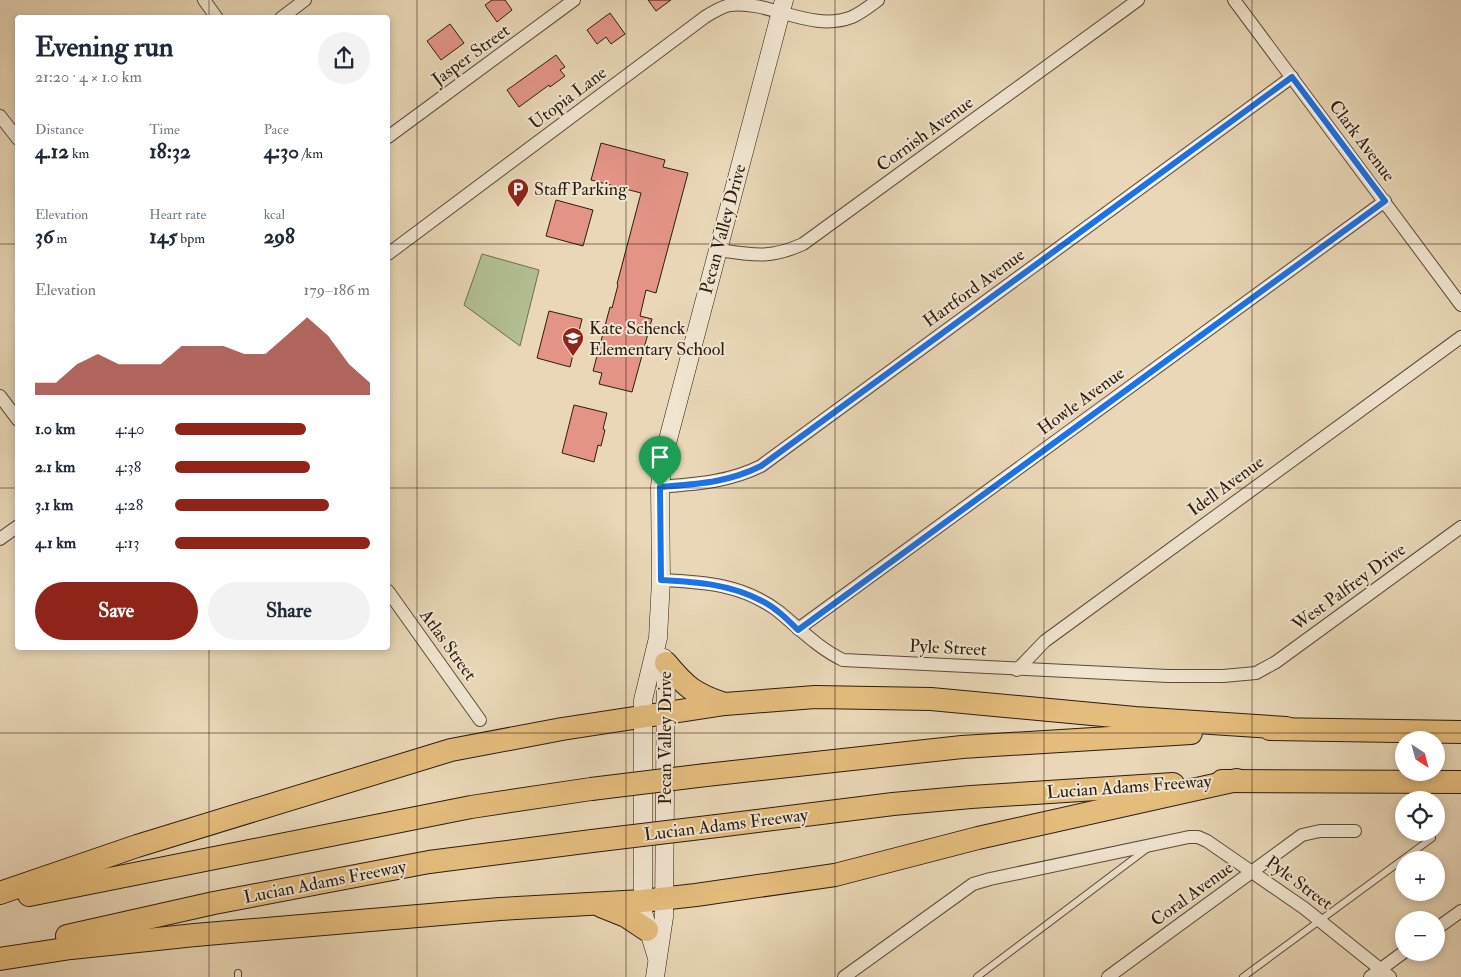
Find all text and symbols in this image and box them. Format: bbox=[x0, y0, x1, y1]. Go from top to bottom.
street label: Jasper Street bbox=[427, 19, 515, 92]
text: Evening run bbox=[35, 30, 173, 65]
button: share bbox=[318, 32, 370, 84]
street label: Utopia Lane bbox=[525, 61, 612, 135]
text: 21:20 · 4 × 1.0 km bbox=[35, 67, 142, 87]
street label: Cornish Avenue bbox=[872, 91, 978, 177]
street label: Clark Avenue bbox=[1324, 96, 1400, 187]
text: Distance bbox=[35, 121, 84, 138]
text: Time bbox=[149, 121, 180, 138]
text: Pace bbox=[264, 121, 289, 138]
text: 4.12 bbox=[35, 138, 69, 165]
text: 18:32 bbox=[149, 138, 191, 165]
text: 4:30 bbox=[264, 138, 299, 165]
text: km bbox=[69, 145, 89, 162]
text: /km bbox=[299, 145, 323, 162]
street label: Pecan Valley Drive bbox=[695, 161, 752, 296]
parking icon: Staff Parking bbox=[506, 177, 530, 208]
place label: Staff Parking bbox=[534, 178, 628, 201]
text: Elevation bbox=[35, 206, 88, 223]
text: Heart rate bbox=[149, 206, 206, 223]
text: kcal bbox=[264, 206, 285, 223]
text: 36 bbox=[35, 223, 54, 250]
text: 145 bbox=[149, 223, 177, 250]
text: 298 bbox=[264, 223, 295, 250]
text: m bbox=[54, 230, 67, 247]
text: bpm bbox=[177, 230, 205, 247]
street label: Hartford Avenue bbox=[919, 243, 1030, 333]
text: Elevation bbox=[35, 280, 96, 300]
text: 179–186 m bbox=[304, 280, 370, 300]
place label: Kate Schenck Elementary School bbox=[589, 317, 725, 361]
school or university icon: Kate Schenck Elementary School bbox=[561, 326, 585, 357]
street label: Howle Avenue bbox=[1033, 361, 1129, 440]
text: 1.0 km bbox=[35, 419, 75, 439]
text: 4:40 bbox=[115, 419, 144, 439]
pin bbox=[639, 436, 681, 487]
icon: arrive bbox=[646, 443, 674, 471]
street label: Idell Avenue bbox=[1183, 450, 1269, 521]
text: 2.1 km bbox=[35, 457, 75, 477]
text: 4:38 bbox=[115, 457, 141, 477]
text: 3.1 km bbox=[35, 495, 73, 515]
text: 4:28 bbox=[115, 495, 143, 515]
text: 4.1 km bbox=[35, 533, 76, 553]
text: 4:13 bbox=[115, 533, 139, 553]
street label: West Palfrey Drive bbox=[1287, 538, 1411, 637]
button: Save bbox=[35, 582, 198, 640]
button: Share bbox=[208, 582, 370, 640]
street label: Atlas Street bbox=[414, 604, 482, 685]
street label: Pyle Street bbox=[909, 634, 988, 662]
street label: Pecan Valley Drive bbox=[654, 671, 677, 805]
north arrow bbox=[1395, 731, 1445, 781]
map controls bbox=[1395, 731, 1445, 961]
street label: Lucian Adams Freeway bbox=[1046, 770, 1213, 804]
button: locate bbox=[1395, 791, 1445, 841]
street label: Lucian Adams Freeway bbox=[643, 803, 810, 846]
street label: Pyle Street bbox=[1261, 851, 1337, 915]
button: + bbox=[1395, 851, 1445, 901]
street label: Lucian Adams Freeway bbox=[242, 855, 409, 909]
street label: Coral Avenue bbox=[1146, 856, 1238, 932]
button: − bbox=[1395, 911, 1445, 961]

